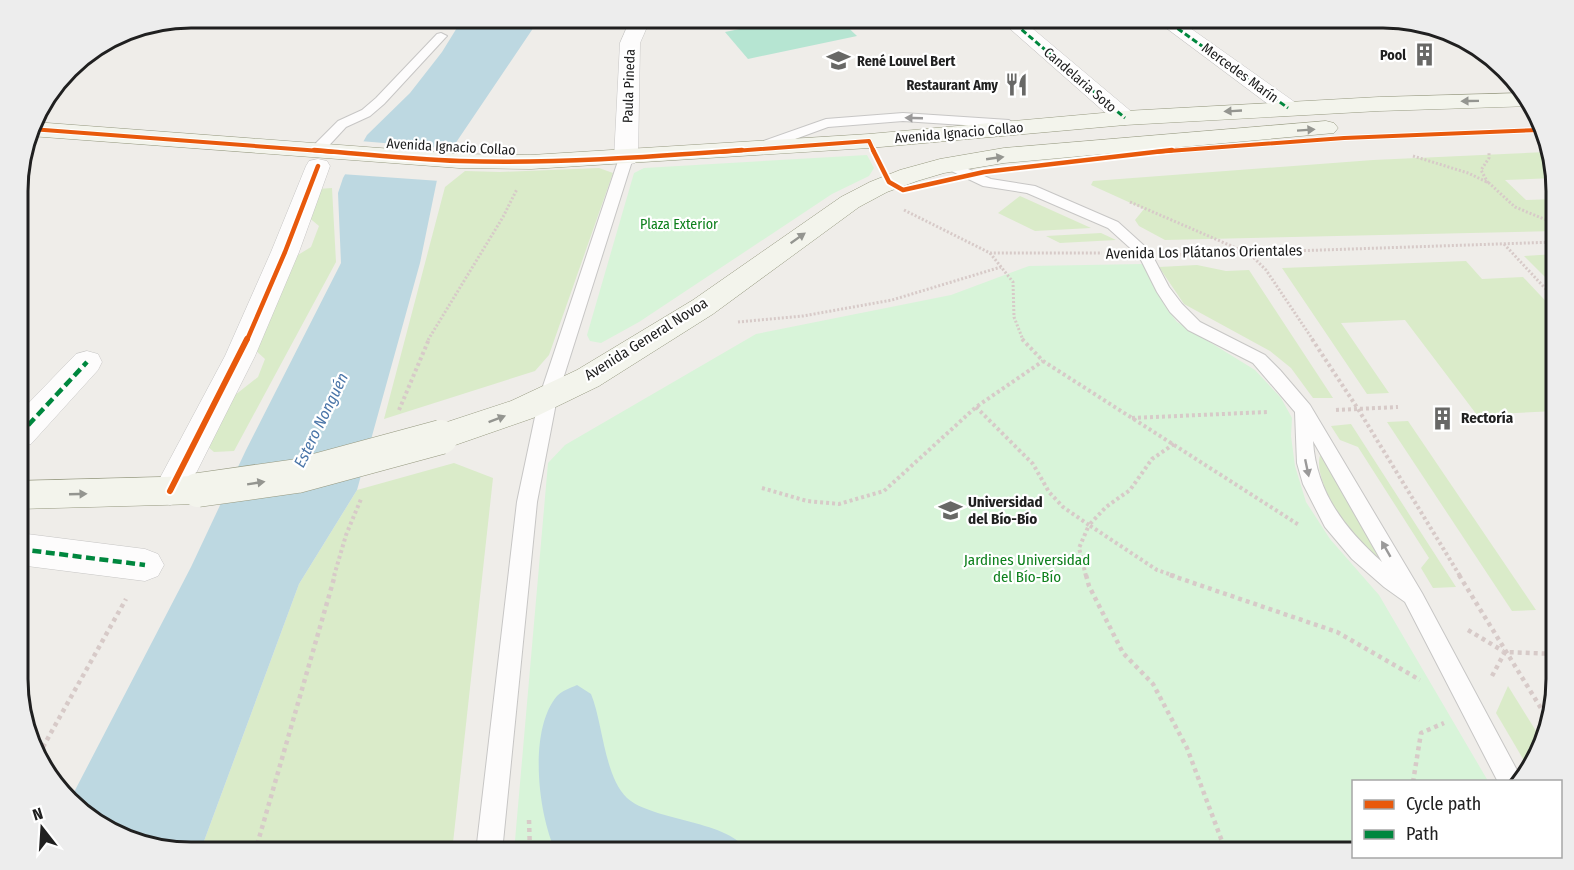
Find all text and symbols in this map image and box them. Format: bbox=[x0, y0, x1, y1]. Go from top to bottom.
street label: Mercedes Marín bbox=[1198, 40, 1282, 106]
building icon: Pool bbox=[1411, 42, 1437, 68]
street label: Candelaria Soto bbox=[1040, 44, 1120, 116]
place label: Pool bbox=[1380, 47, 1406, 64]
school or university icon: René Louvel Bert bbox=[826, 48, 852, 74]
street label: Paula Pineda bbox=[619, 49, 639, 123]
place label: René Louvel Bert bbox=[857, 53, 956, 70]
restaurant icon: Restaurant Amy bbox=[1003, 72, 1029, 98]
place label: Restaurant Amy bbox=[906, 77, 998, 94]
one-way arrow bbox=[1461, 97, 1480, 106]
one-way arrow bbox=[1224, 107, 1243, 116]
one-way arrow bbox=[905, 113, 924, 122]
street label: Avenida Ignacio Collao bbox=[894, 119, 1024, 147]
one-way arrow bbox=[1297, 125, 1316, 135]
street label: Avenida Ignacio Collao bbox=[386, 135, 516, 159]
one-way arrow bbox=[986, 154, 1005, 163]
park label: Plaza Exterior bbox=[640, 216, 718, 233]
one-way arrow bbox=[790, 232, 806, 244]
street label: Avenida Los Plátanos Orientales bbox=[1105, 241, 1303, 263]
street label: Avenida General Novoa bbox=[581, 294, 711, 384]
water label: Estero Nonguén bbox=[290, 370, 352, 470]
building icon: Rectoría bbox=[1430, 405, 1456, 431]
place label: Rectoría bbox=[1461, 409, 1514, 427]
one-way arrow bbox=[488, 413, 506, 423]
one-way arrow bbox=[1303, 459, 1313, 478]
one-way arrow bbox=[247, 478, 266, 487]
one-way arrow bbox=[68, 489, 87, 499]
place label: Universidad del Bío-Bío bbox=[968, 493, 1043, 528]
school or university icon: Universidad del Bío-Bío bbox=[937, 498, 963, 524]
one-way arrow bbox=[1380, 541, 1391, 557]
park label: Jardines Universidad del Bío-Bío bbox=[964, 551, 1090, 586]
legend bbox=[1352, 780, 1562, 858]
text: Cycle path bbox=[1406, 793, 1481, 815]
north arrow bbox=[12, 798, 72, 858]
text: N bbox=[30, 804, 45, 825]
text: Path bbox=[1406, 823, 1439, 845]

